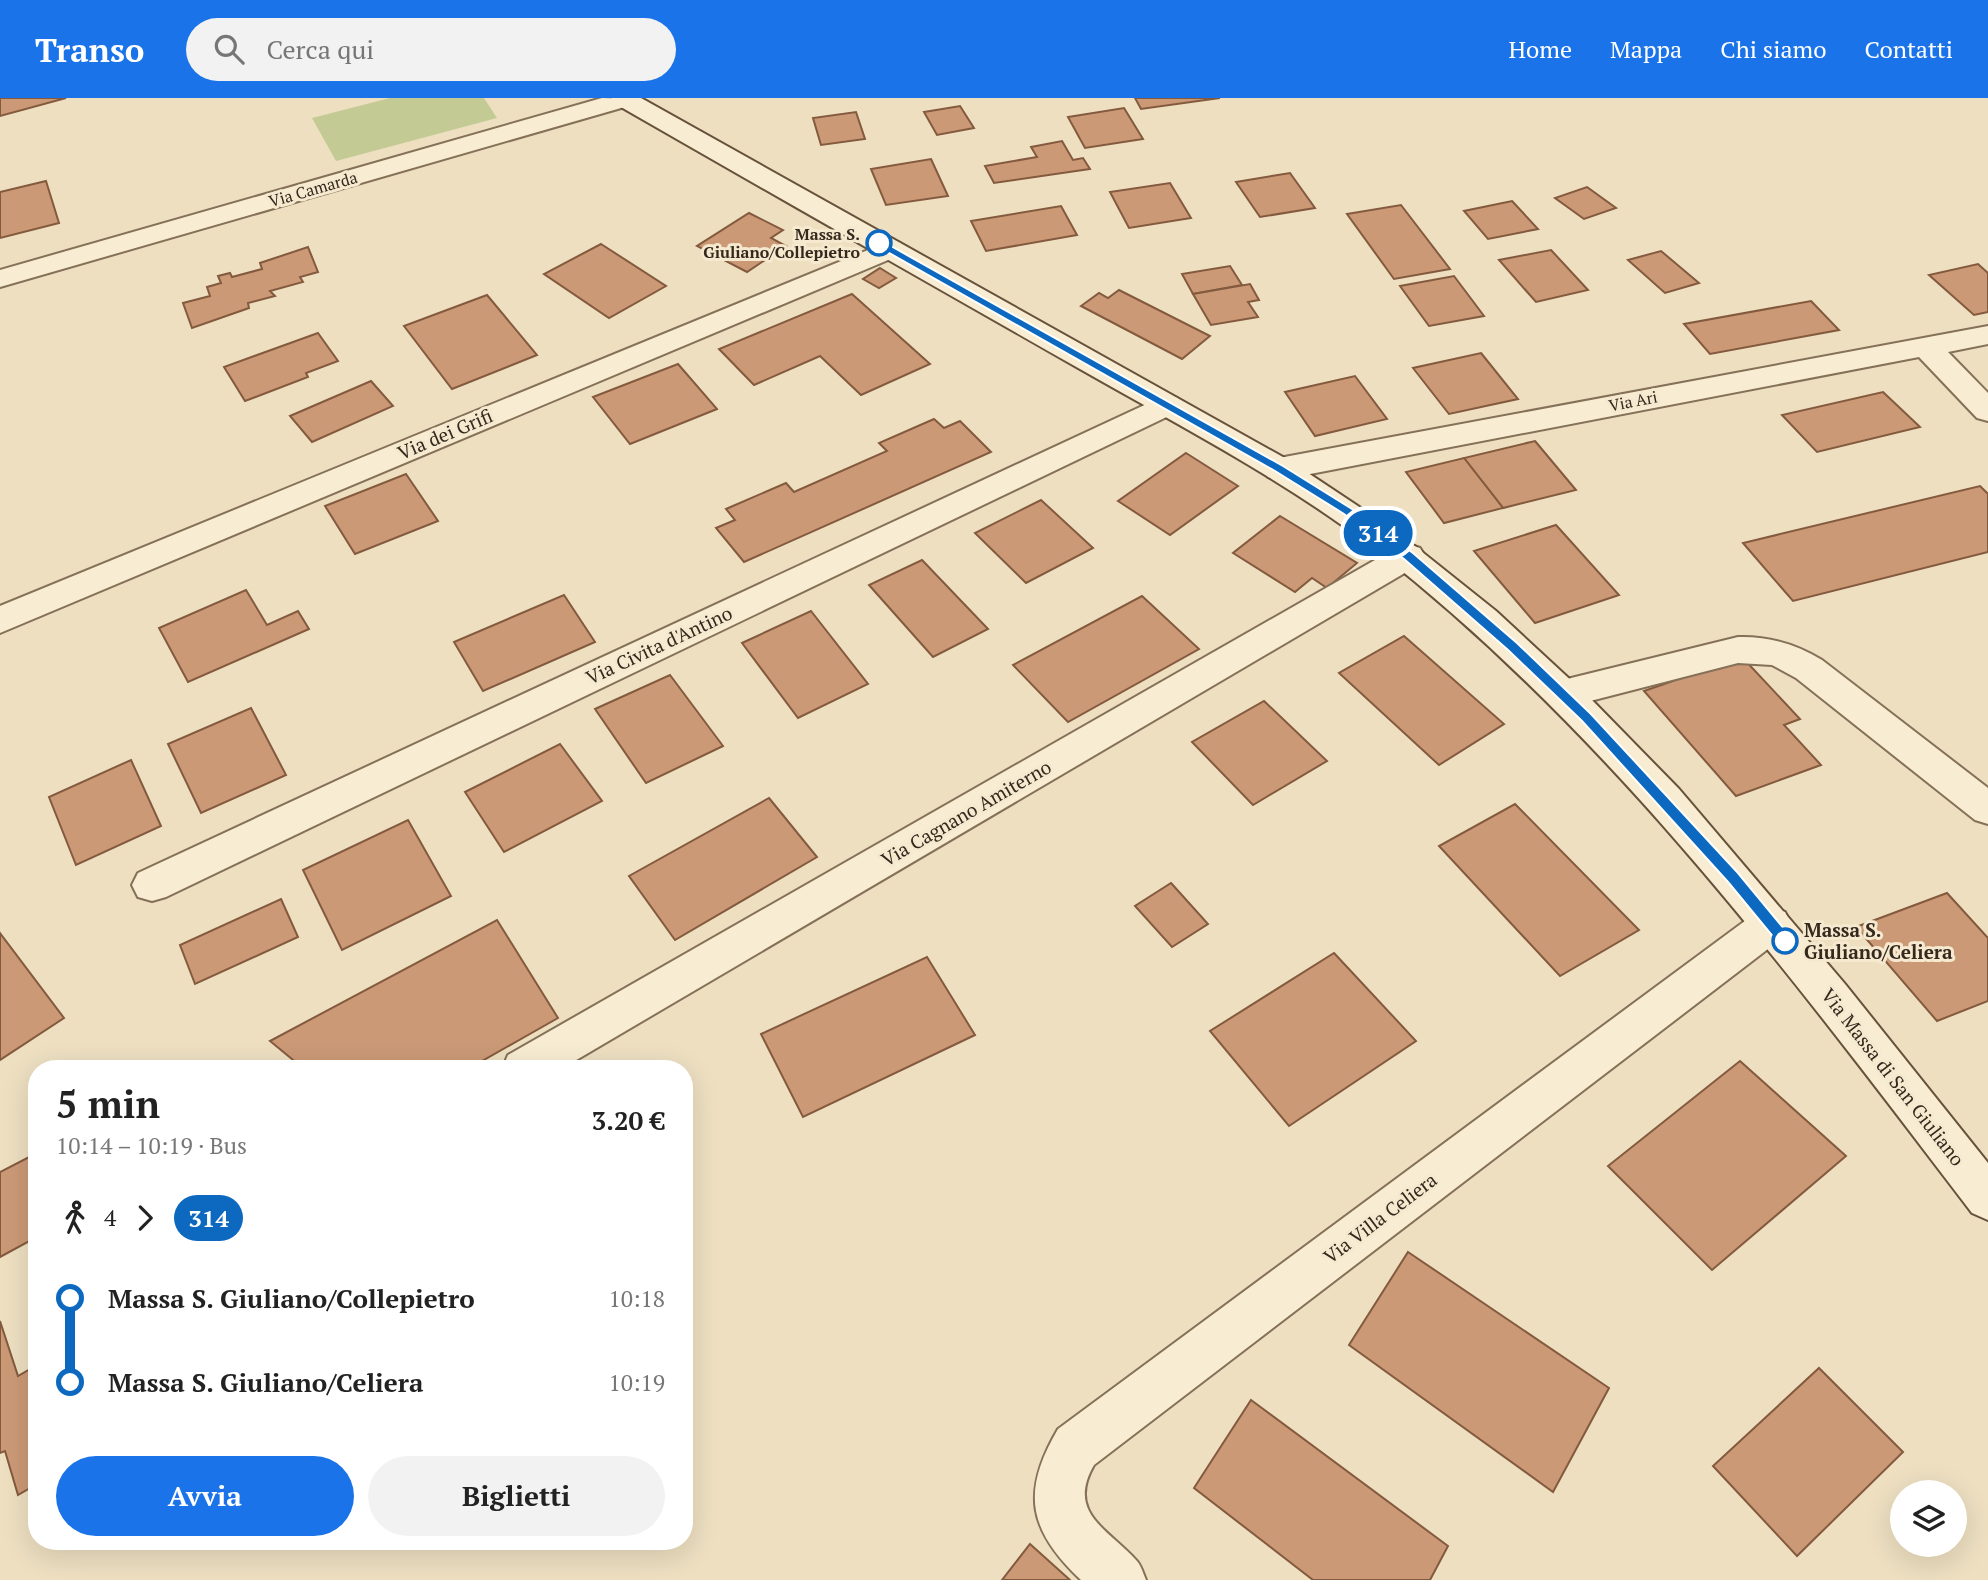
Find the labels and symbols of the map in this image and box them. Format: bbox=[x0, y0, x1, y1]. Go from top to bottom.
street label: Via Camarda bbox=[266, 166, 360, 212]
place label: Massa S. Giuliano/Collepietro bbox=[703, 223, 860, 263]
marker: Massa S. Giuliano/Collepietro bbox=[866, 230, 892, 256]
street label: Via Ari bbox=[1607, 385, 1659, 417]
street label: Via dei Grifi bbox=[393, 402, 496, 465]
line badge: 314 bbox=[1338, 510, 1418, 556]
street label: Via Civita d'Antino bbox=[582, 600, 736, 689]
street label: Via Cagnano Amiterno bbox=[876, 754, 1055, 872]
place label: Massa S. Giuliano/Celiera bbox=[1804, 917, 1953, 964]
marker: Massa S. Giuliano/Celiera bbox=[1772, 928, 1798, 954]
street label: Via Massa di San Giuliano bbox=[1816, 983, 1971, 1171]
street label: Via Villa Celiera bbox=[1318, 1166, 1442, 1268]

